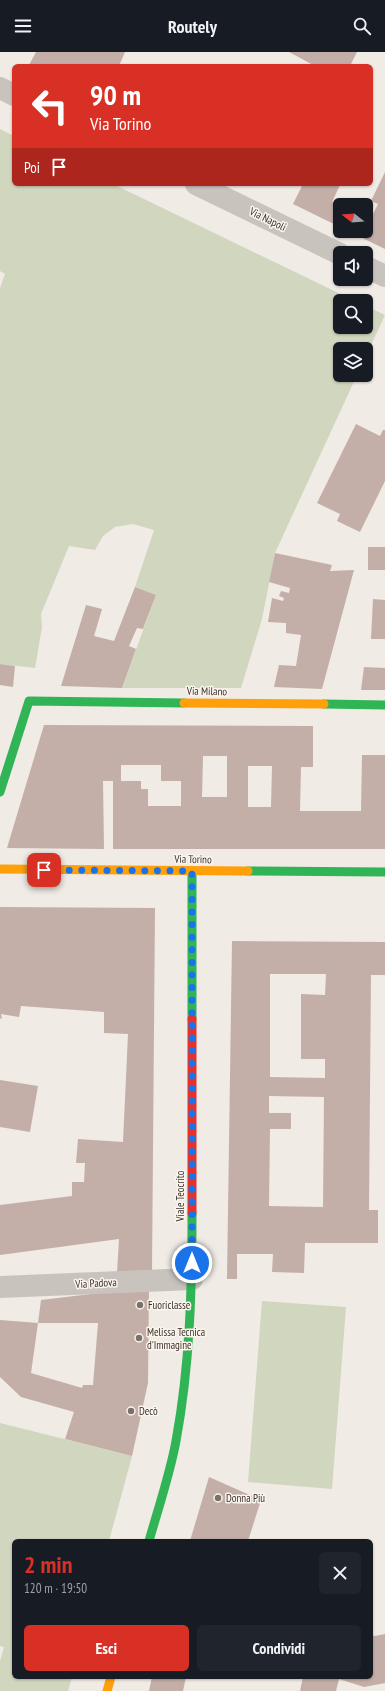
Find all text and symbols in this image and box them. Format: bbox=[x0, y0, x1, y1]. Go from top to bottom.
icon: menu bbox=[12, 15, 34, 37]
text: Routely bbox=[168, 15, 217, 38]
icon: search bbox=[351, 15, 373, 37]
text: 90 m bbox=[90, 76, 141, 113]
icon: left bbox=[24, 80, 76, 132]
text: Via Torino bbox=[90, 112, 151, 135]
icon: arrive bbox=[48, 156, 70, 178]
text: Poi bbox=[24, 158, 40, 177]
north arrow bbox=[333, 198, 373, 238]
map controls bbox=[333, 198, 373, 382]
street label: Via Napoli bbox=[246, 204, 289, 234]
button: sound bbox=[333, 246, 373, 286]
button: search bbox=[333, 294, 373, 334]
button: layers bbox=[333, 342, 373, 382]
street label: Via Milano bbox=[186, 684, 227, 698]
street label: Via Torino bbox=[173, 852, 212, 866]
pin bbox=[27, 853, 61, 887]
icon: arrive bbox=[33, 859, 55, 881]
street label: Viale Teocrito bbox=[173, 1170, 187, 1223]
position arrow bbox=[171, 1242, 213, 1284]
street label: Via Padova bbox=[74, 1275, 117, 1291]
place label: Fuoriclasse bbox=[148, 1298, 191, 1312]
marker: Fuoriclasse bbox=[135, 1300, 145, 1310]
place label: Melissa Tecnica d'Immagine bbox=[147, 1325, 205, 1352]
marker: Melissa Tecnica d'Immagine bbox=[134, 1333, 144, 1343]
place label: Decò bbox=[139, 1404, 158, 1418]
marker: Decò bbox=[126, 1406, 136, 1416]
place label: Donna Più bbox=[226, 1491, 265, 1505]
marker: Donna Più bbox=[213, 1493, 223, 1503]
text: 2 min bbox=[24, 1549, 72, 1580]
button: close bbox=[319, 1552, 361, 1594]
text: 120 m · 19:50 bbox=[24, 1580, 87, 1597]
button: Esci bbox=[24, 1625, 189, 1671]
button: Condividi bbox=[197, 1625, 361, 1671]

